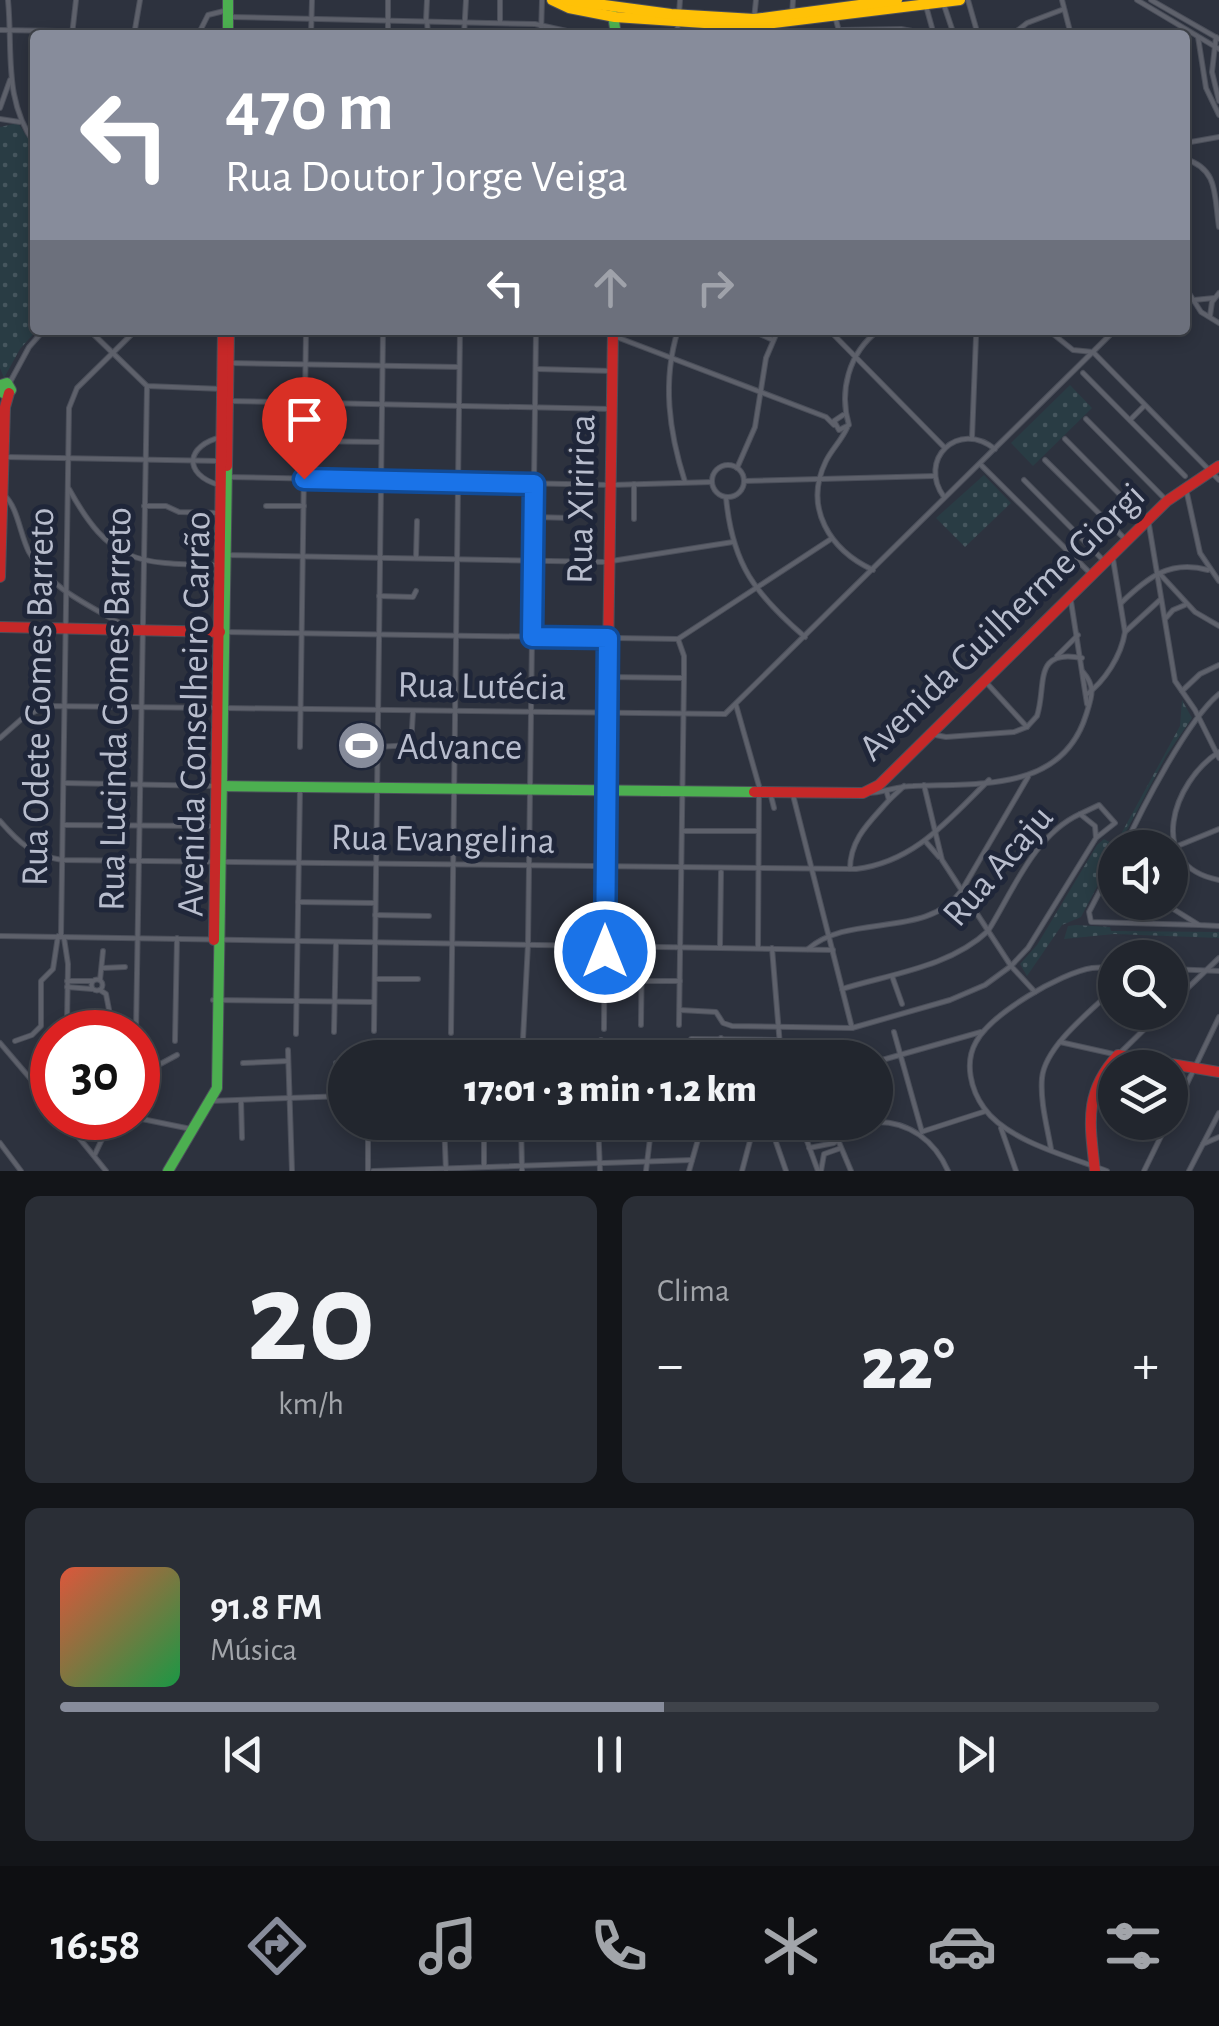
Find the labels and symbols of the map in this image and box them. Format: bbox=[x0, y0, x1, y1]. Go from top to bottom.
pin bbox=[262, 377, 347, 480]
street label: Rua Xiririca bbox=[562, 414, 602, 584]
street label: Avenida Guilherme Giorgi bbox=[852, 477, 1152, 768]
street label: Rua Odete Gomes Barreto bbox=[17, 507, 61, 887]
street label: Rua Lucinda Gomes Barreto bbox=[93, 507, 139, 911]
street label: Avenida Conselheiro Carrão bbox=[172, 511, 218, 917]
street label: Rua Lutécia bbox=[397, 667, 567, 707]
sports icon: Advance bbox=[336, 720, 388, 772]
place label: Advance bbox=[397, 729, 522, 767]
street label: Rua Acaju bbox=[936, 799, 1061, 934]
street label: Rua Evangelina bbox=[330, 819, 556, 861]
position arrow bbox=[553, 900, 657, 1004]
speed limit sign: 30 bbox=[30, 1010, 160, 1140]

